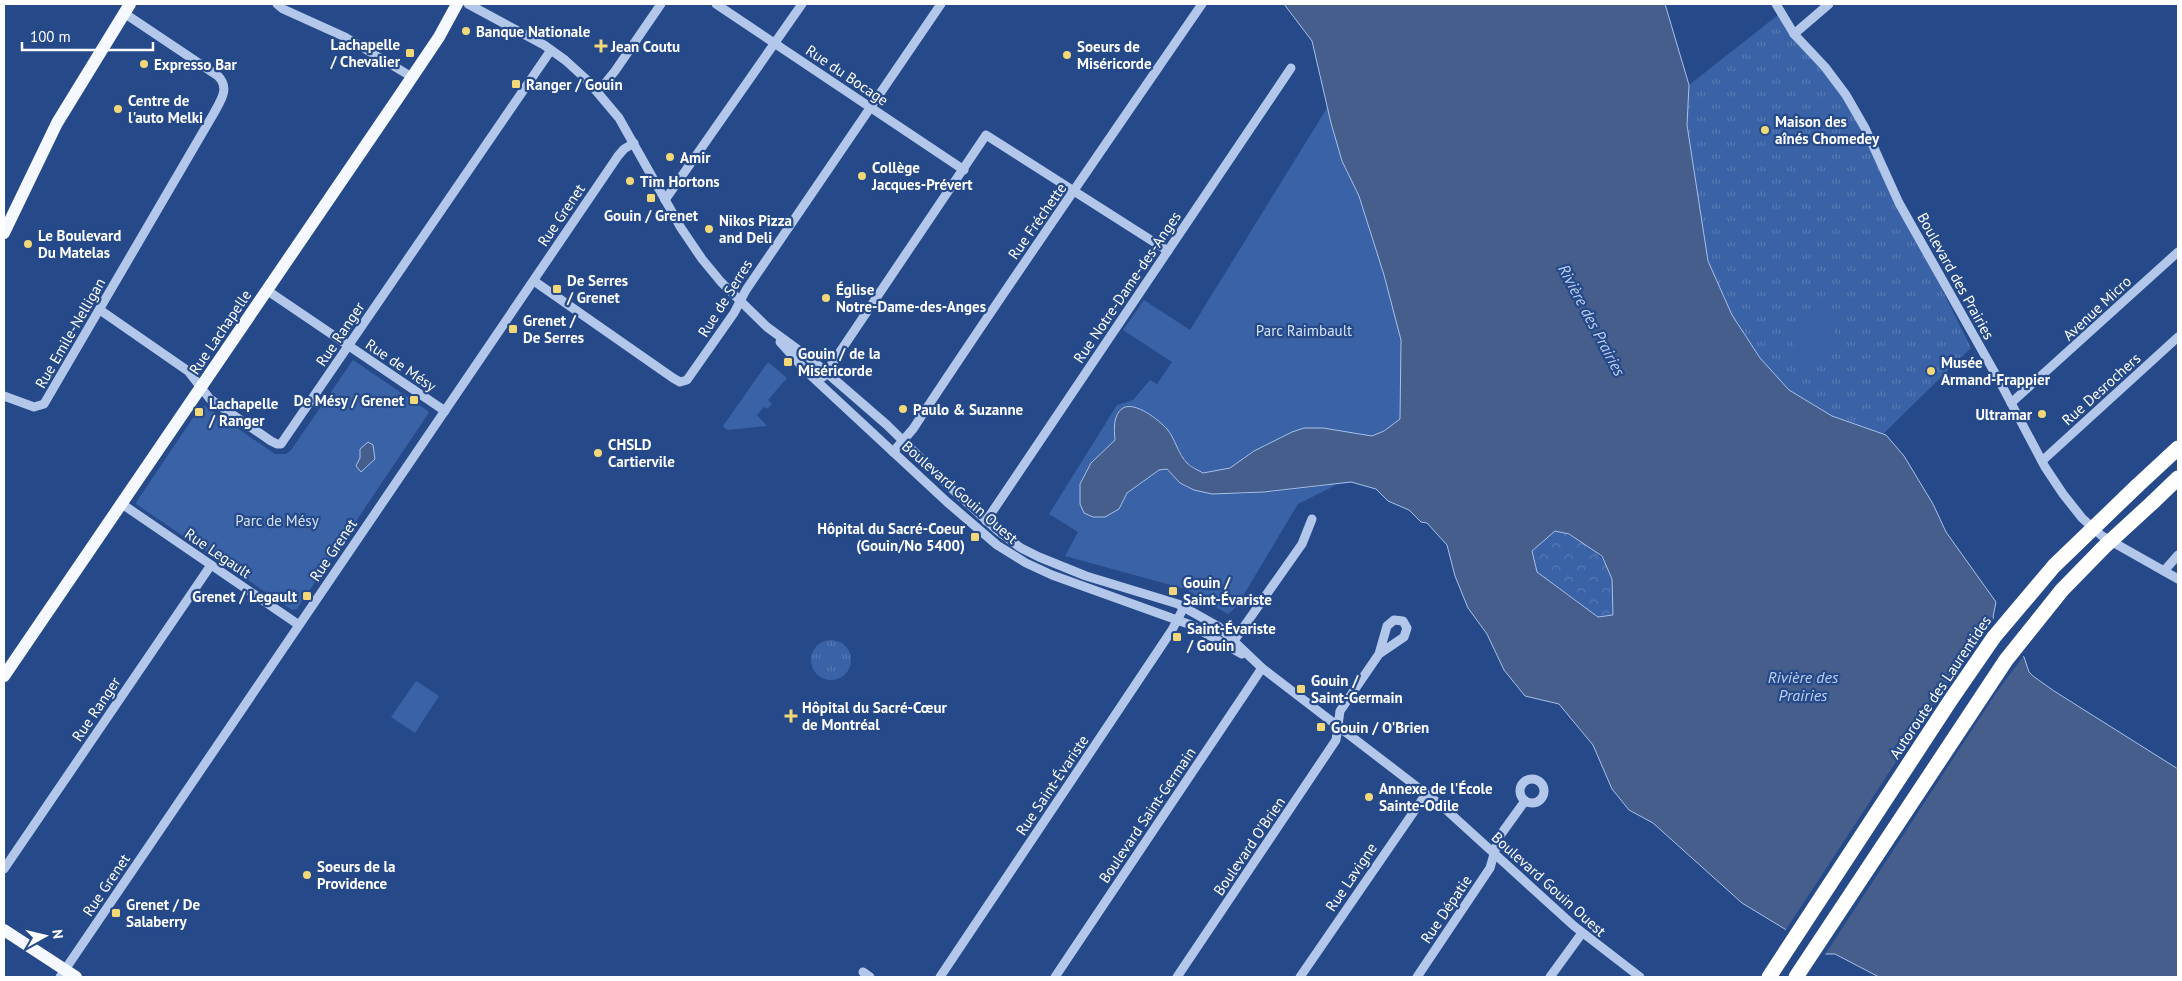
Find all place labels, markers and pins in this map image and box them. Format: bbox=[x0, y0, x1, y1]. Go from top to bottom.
place label: Banque Nationale bbox=[476, 22, 591, 41]
marker: Banque Nationale bbox=[460, 25, 472, 37]
place label: Lachapelle / Chevalier bbox=[329, 35, 401, 71]
place label: Jean Coutu bbox=[610, 37, 680, 56]
place label: Soeurs de Miséricorde bbox=[1077, 37, 1152, 73]
marker: Jean Coutu bbox=[595, 40, 607, 52]
marker: Lachapelle / Chevalier bbox=[404, 47, 416, 59]
marker: Soeurs de Miséricorde bbox=[1061, 49, 1073, 61]
place label: Expresso Bar bbox=[154, 55, 238, 74]
marker: Expresso Bar bbox=[138, 58, 150, 70]
place label: Ranger / Gouin bbox=[526, 75, 623, 94]
marker: Ranger / Gouin bbox=[510, 78, 522, 90]
place label: Centre de l'auto Melki bbox=[128, 91, 203, 127]
marker: Centre de l'auto Melki bbox=[112, 103, 124, 115]
place label: Maison des aînés Chomedey bbox=[1775, 112, 1880, 148]
marker: Maison des aînés Chomedey bbox=[1759, 124, 1771, 136]
place label: Amir bbox=[680, 148, 711, 167]
marker: Amir bbox=[664, 151, 676, 163]
place label: Collège Jacques-Prévert bbox=[871, 158, 973, 194]
marker: Collège Jacques-Prévert bbox=[856, 170, 868, 182]
place label: Tim Hortons bbox=[640, 172, 720, 191]
marker: Tim Hortons bbox=[624, 175, 636, 187]
marker: Gouin / Grenet bbox=[645, 192, 657, 204]
place label: Gouin / Grenet bbox=[604, 206, 699, 225]
place label: Nikos Pizza and Deli bbox=[719, 211, 792, 247]
marker: Nikos Pizza and Deli bbox=[703, 223, 715, 235]
place label: Le Boulevard Du Matelas bbox=[38, 226, 121, 262]
marker: Le Boulevard Du Matelas bbox=[22, 238, 34, 250]
place label: De Serres / Grenet bbox=[566, 271, 628, 307]
place label: Église Notre-Dame-des-Anges bbox=[836, 280, 986, 316]
marker: De Serres / Grenet bbox=[551, 283, 563, 295]
marker: Église Notre-Dame-des-Anges bbox=[820, 292, 832, 304]
place label: Grenet / De Serres bbox=[523, 311, 584, 347]
marker: Grenet / De Serres bbox=[507, 323, 519, 335]
place label: Gouin / de la Miséricorde bbox=[798, 344, 881, 380]
place label: Musée Armand-Frappier bbox=[1941, 353, 2051, 389]
marker: Gouin / de la Miséricorde bbox=[782, 356, 794, 368]
marker: Musée Armand-Frappier bbox=[1925, 365, 1937, 377]
place label: De Mésy / Grenet bbox=[294, 391, 405, 410]
place label: Lachapelle / Ranger bbox=[208, 394, 279, 430]
marker: De Mésy / Grenet bbox=[408, 394, 420, 406]
place label: Paulo & Suzanne bbox=[913, 400, 1024, 419]
marker: Paulo & Suzanne bbox=[897, 403, 909, 415]
place label: Ultramar bbox=[1975, 405, 2033, 424]
marker: Lachapelle / Ranger bbox=[193, 406, 205, 418]
marker: Ultramar bbox=[2036, 408, 2048, 420]
place label: CHSLD Cartiervile bbox=[608, 435, 675, 471]
marker: CHSLD Cartiervile bbox=[592, 447, 604, 459]
place label: Hôpital du Sacré-Coeur (Gouin/No 5400) bbox=[817, 519, 966, 555]
marker: Hôpital du Sacré-Coeur (Gouin/No 5400) bbox=[969, 531, 981, 543]
place label: Gouin / Saint-Évariste bbox=[1183, 573, 1272, 609]
marker: Gouin / Saint-Évariste bbox=[1167, 585, 1179, 597]
place label: Grenet / Legault bbox=[192, 587, 298, 606]
marker: Grenet / Legault bbox=[301, 590, 313, 602]
place label: Saint-Évariste / Gouin bbox=[1186, 619, 1276, 655]
marker: Saint-Évariste / Gouin bbox=[1171, 631, 1183, 643]
place label: Gouin / Saint-Germain bbox=[1311, 671, 1403, 707]
marker: Gouin / Saint-Germain bbox=[1295, 683, 1307, 695]
place label: Hôpital du Sacré-Cœur de Montréal bbox=[802, 698, 947, 734]
marker: Hôpital du Sacré-Cœur de Montréal bbox=[784, 709, 798, 723]
place label: Gouin / O'Brien bbox=[1331, 718, 1429, 737]
marker: Gouin / O'Brien bbox=[1315, 721, 1327, 733]
place label: Annexe de l'École Sainte-Odile bbox=[1379, 779, 1493, 815]
marker: Annexe de l'École Sainte-Odile bbox=[1363, 791, 1375, 803]
place label: Soeurs de la Providence bbox=[317, 857, 395, 893]
marker: Soeurs de la Providence bbox=[301, 869, 313, 881]
place label: Grenet / De Salaberry bbox=[126, 895, 200, 931]
marker: Grenet / De Salaberry bbox=[110, 907, 122, 919]

